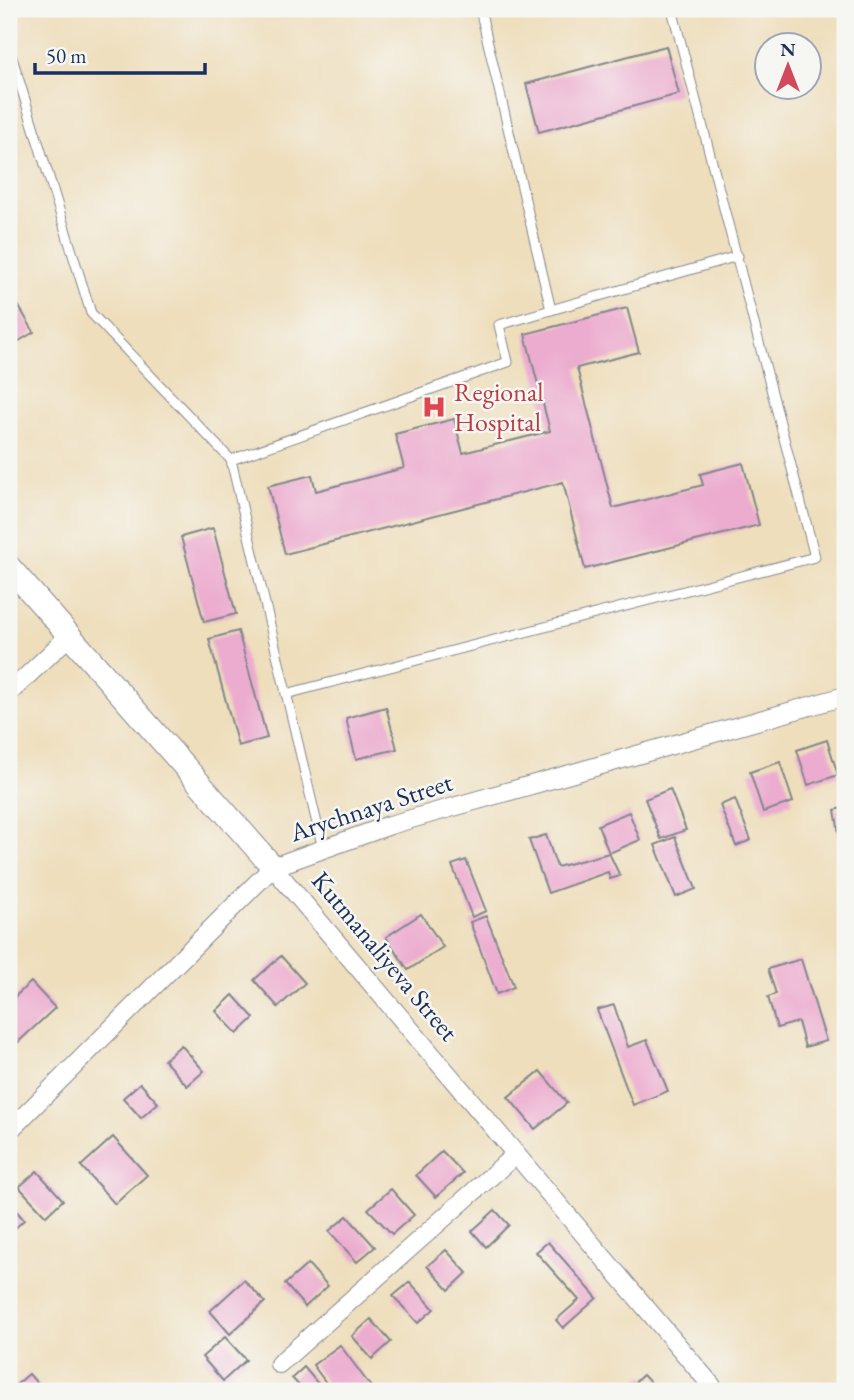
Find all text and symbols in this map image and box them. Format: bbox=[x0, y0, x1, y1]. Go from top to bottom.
scale bar bbox=[35, 32, 205, 76]
north arrow bbox=[752, 32, 822, 102]
text: N bbox=[780, 37, 796, 62]
text: 50 m bbox=[46, 42, 87, 69]
place label: Regional Hospital bbox=[454, 375, 544, 439]
hospital icon: Regional Hospital bbox=[420, 393, 448, 421]
street label: Arychnaya Street bbox=[284, 765, 457, 850]
street label: Kutmanaliyeva Street bbox=[304, 864, 466, 1048]

